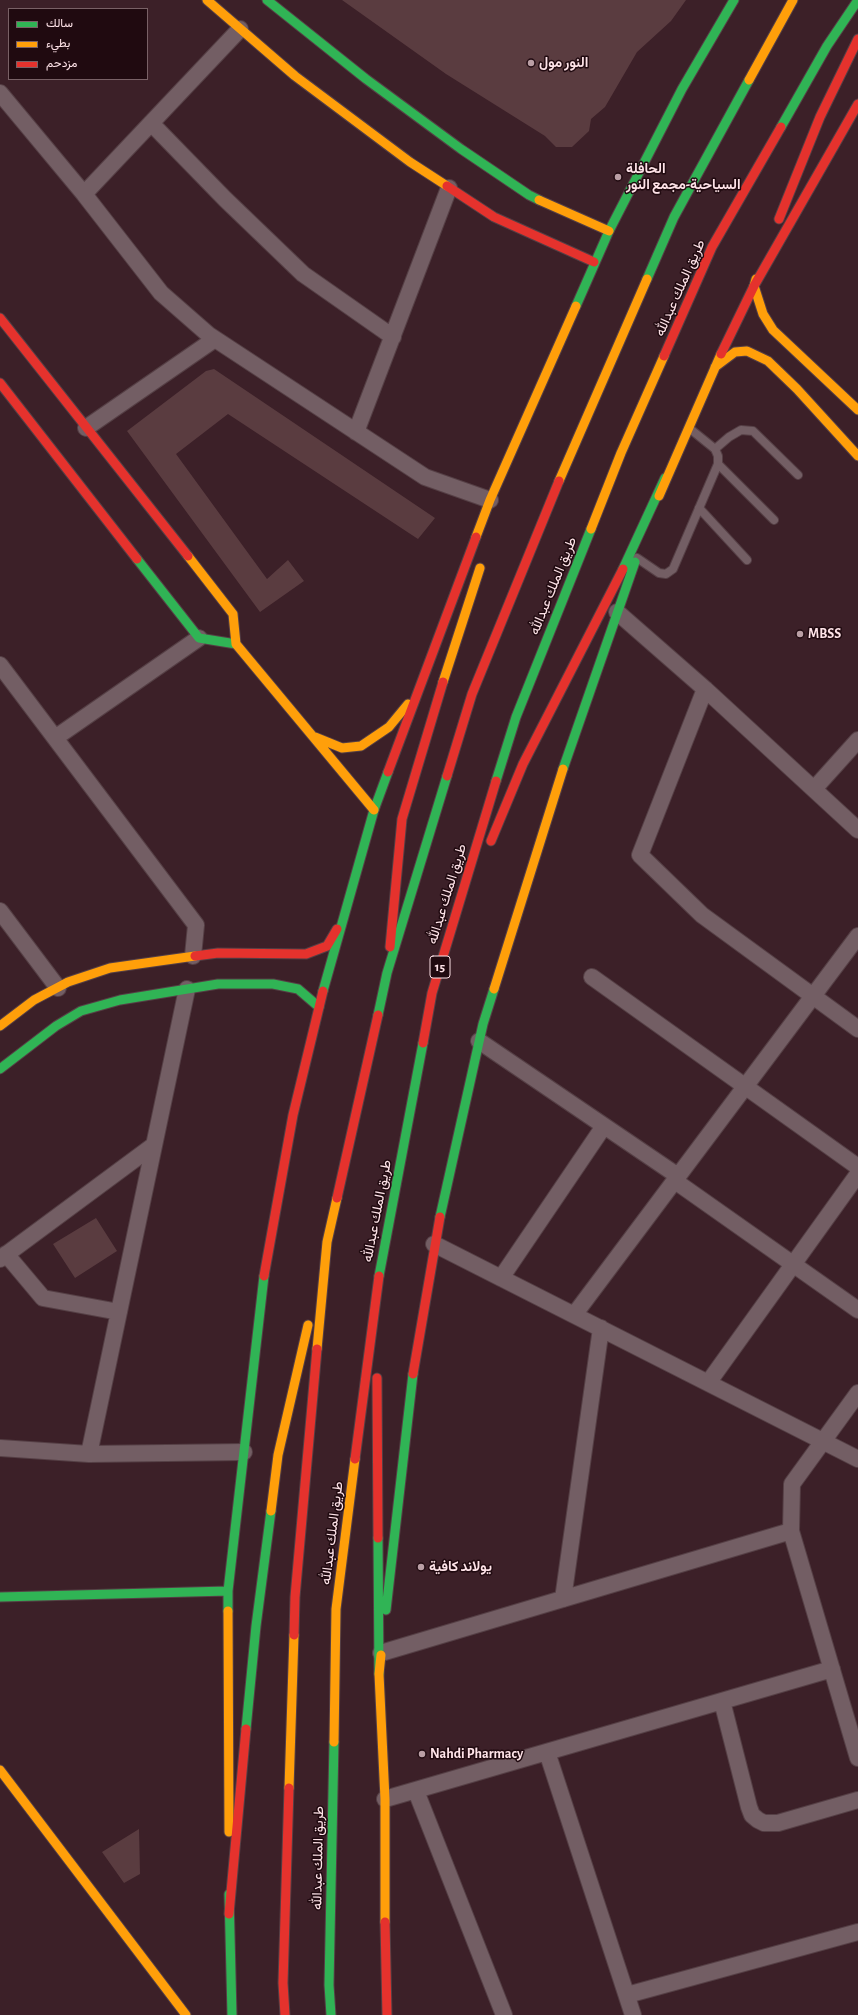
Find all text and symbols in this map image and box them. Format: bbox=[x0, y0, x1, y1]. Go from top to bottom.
legend bbox=[8, 8, 148, 80]
text: سالك bbox=[46, 17, 73, 29]
text: بطيء bbox=[46, 37, 70, 49]
place label: النور مول bbox=[539, 55, 588, 71]
text: مزدحم bbox=[46, 57, 77, 69]
marker: النور مول bbox=[526, 58, 536, 68]
place label: الحافلة السياحية-مجمع النور bbox=[626, 161, 741, 194]
marker: الحافلة السياحية-مجمع النور bbox=[613, 172, 623, 182]
street label: طريق الملك عبدالله bbox=[651, 237, 709, 339]
street label: طريق الملك عبدالله bbox=[526, 535, 580, 637]
place label: MBSS bbox=[808, 626, 841, 642]
marker: MBSS bbox=[795, 629, 805, 639]
street label: طريق الملك عبدالله bbox=[424, 842, 470, 946]
road number: 15 bbox=[430, 956, 450, 978]
street label: طريق الملك عبدالله bbox=[359, 1158, 395, 1264]
street label: طريق الملك عبدالله bbox=[317, 1480, 347, 1586]
place label: يولاند كافية bbox=[429, 1559, 492, 1575]
marker: يولاند كافية bbox=[416, 1562, 426, 1572]
place label: Nahdi Pharmacy bbox=[430, 1746, 523, 1762]
marker: Nahdi Pharmacy bbox=[417, 1749, 427, 1759]
street label: طريق الملك عبدالله bbox=[309, 1806, 327, 1910]

